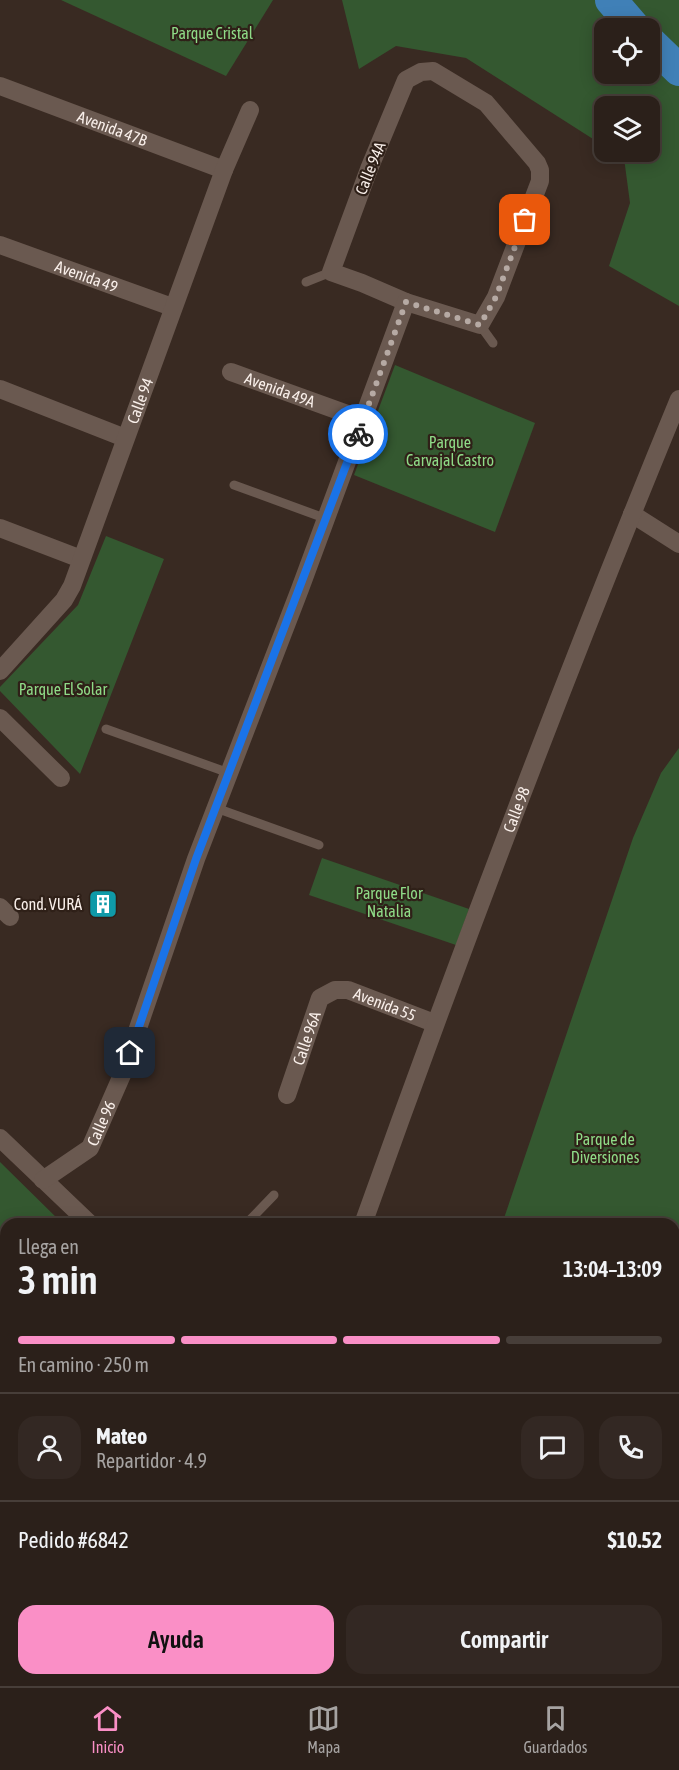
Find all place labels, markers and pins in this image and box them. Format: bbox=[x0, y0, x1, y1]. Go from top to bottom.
pin bbox=[499, 194, 550, 245]
building icon: Cond. VURÁ bbox=[87, 888, 119, 920]
place label: Cond. VURÁ bbox=[14, 895, 82, 913]
pin bbox=[104, 1027, 155, 1078]

